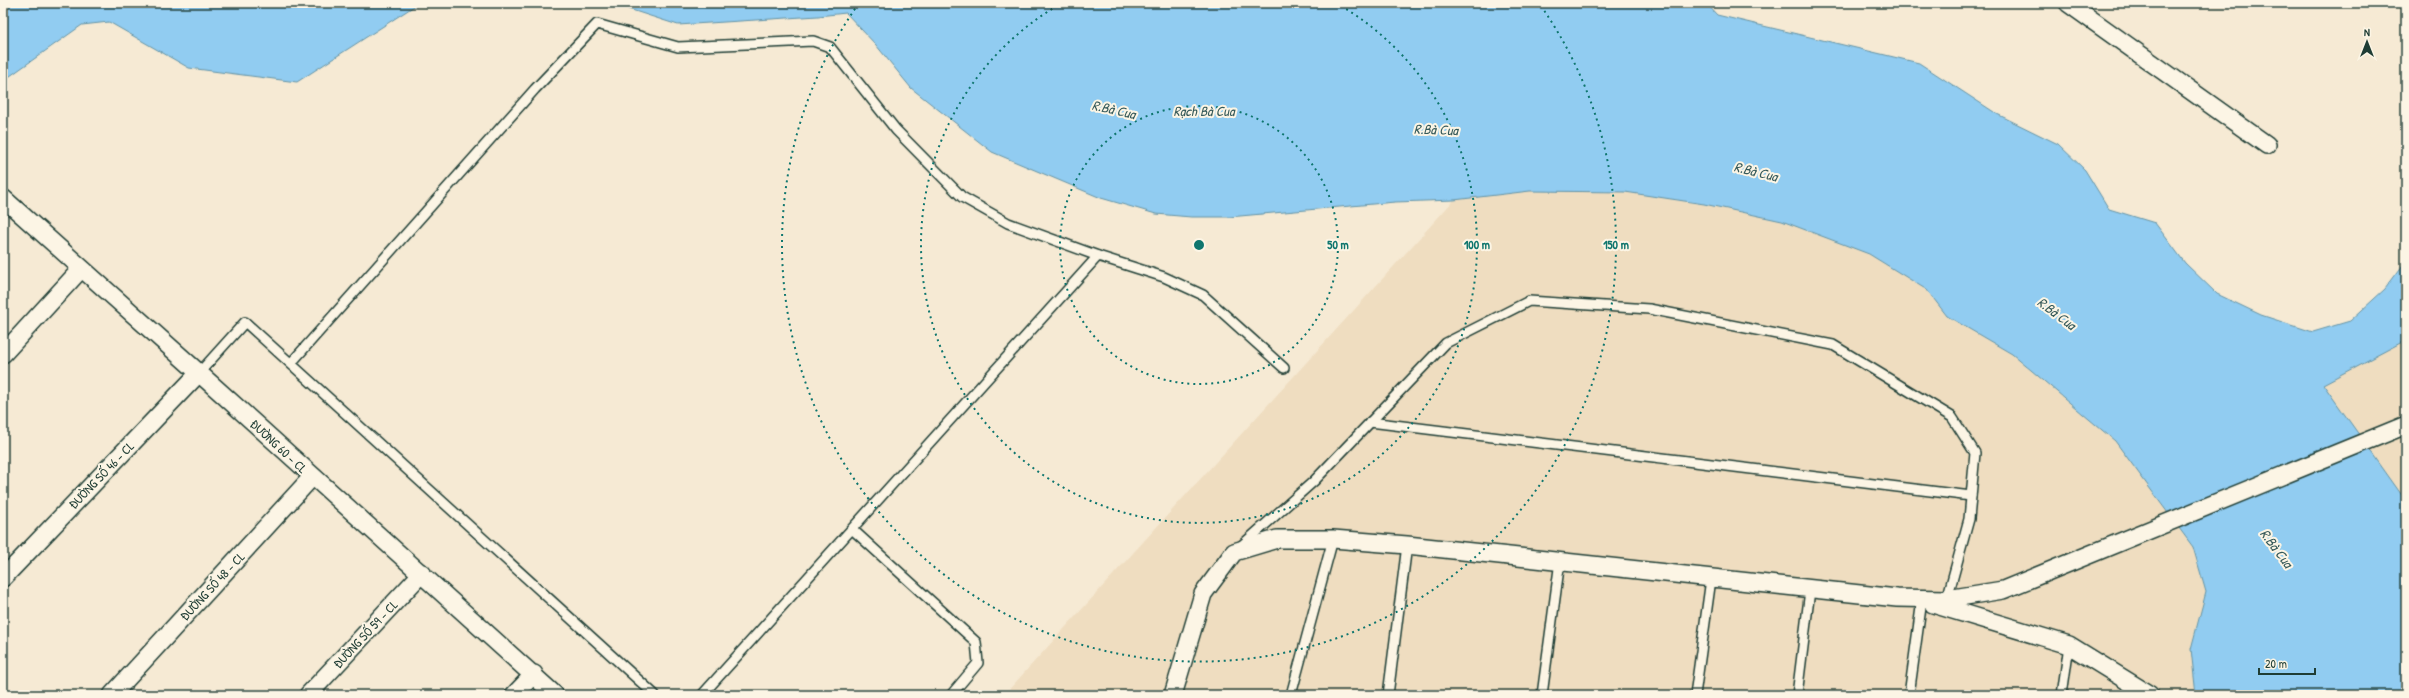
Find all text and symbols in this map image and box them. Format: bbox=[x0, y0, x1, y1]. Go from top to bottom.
north arrow bbox=[2347, 22, 2387, 62]
text: N bbox=[2364, 25, 2370, 39]
water label: R.Bà Cua bbox=[1090, 95, 1139, 124]
water label: Rạch Bà Cua bbox=[1174, 101, 1236, 120]
water label: R.Bà Cua bbox=[1414, 119, 1460, 139]
water label: R.Bà Cua bbox=[1732, 156, 1781, 186]
text: 50 m bbox=[1327, 236, 1349, 253]
text: 100 m bbox=[1464, 236, 1490, 253]
text: 150 m bbox=[1603, 236, 1629, 253]
centre of rings bbox=[1192, 238, 1206, 252]
water label: R.Bà Cua bbox=[2034, 292, 2081, 335]
street label: ĐƯỜNG 60 - CL bbox=[247, 415, 312, 477]
street label: ĐƯỜNG SỐ 46 - CL bbox=[64, 437, 138, 513]
water label: R.Bà Cua bbox=[2256, 525, 2299, 572]
street label: ĐƯỜNG SỐ 48 - CL bbox=[176, 548, 249, 624]
street label: ĐƯỜNG SỐ 59 - CL bbox=[329, 596, 401, 672]
scale bar bbox=[2259, 650, 2315, 676]
text: 20 m bbox=[2265, 655, 2287, 672]

